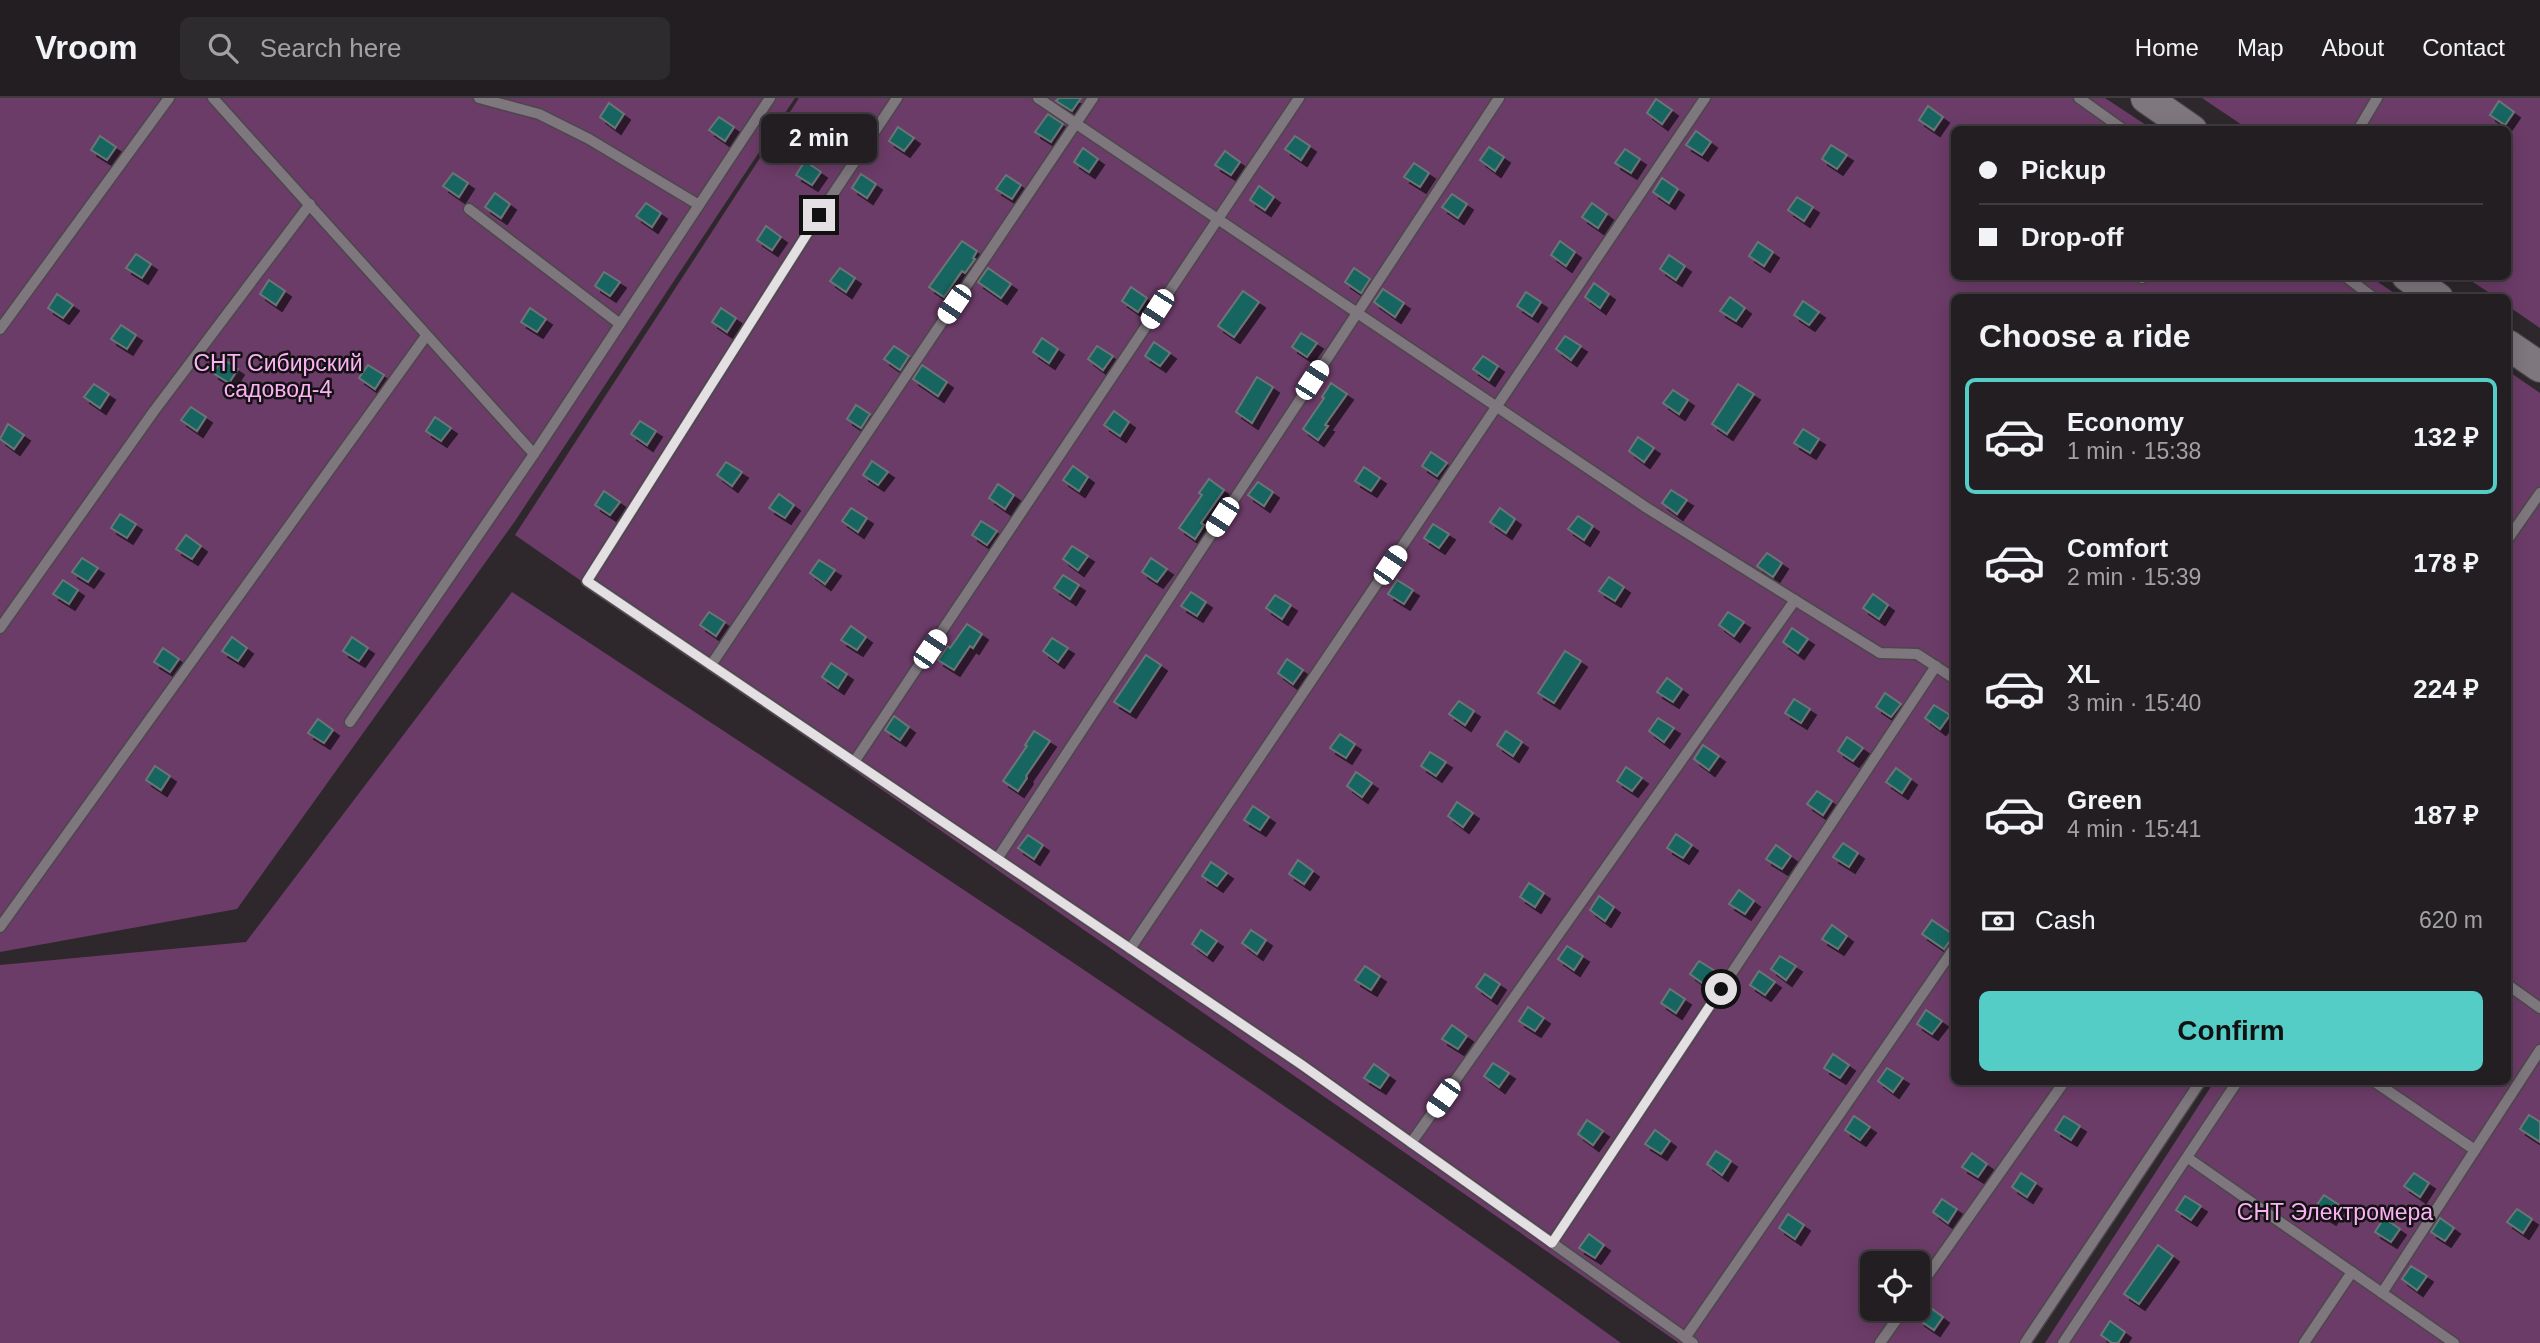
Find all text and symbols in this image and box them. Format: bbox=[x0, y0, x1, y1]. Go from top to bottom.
search box bbox=[180, 17, 670, 80]
text: Vroom bbox=[35, 29, 138, 66]
icon: search bbox=[204, 29, 242, 67]
text: Search here bbox=[260, 33, 401, 63]
text: Home bbox=[2135, 34, 2199, 61]
text: Map bbox=[2237, 34, 2284, 61]
text: About bbox=[2322, 34, 2384, 61]
text: Contact bbox=[2422, 34, 2505, 61]
callout: 2 min bbox=[761, 114, 877, 162]
text: 2 min bbox=[789, 125, 849, 151]
text: Pickup bbox=[2021, 155, 2106, 185]
route end bbox=[803, 199, 835, 231]
text: Drop-off bbox=[2021, 222, 2124, 252]
car bbox=[934, 281, 975, 327]
car bbox=[1137, 286, 1178, 332]
text: Choose a ride bbox=[1979, 318, 2191, 354]
park label: СНТ Сибирский садовод-4 bbox=[193, 350, 363, 402]
car bbox=[1292, 357, 1333, 403]
icon: car bbox=[1983, 405, 2046, 468]
text: Economy bbox=[2067, 407, 2184, 437]
text: 132 ₽ bbox=[2413, 422, 2479, 452]
text: 1 min · 15:38 bbox=[2067, 438, 2201, 464]
car bbox=[1202, 494, 1243, 540]
icon: car bbox=[1983, 531, 2046, 594]
text: Comfort bbox=[2067, 533, 2168, 563]
car bbox=[1370, 542, 1411, 588]
text: 178 ₽ bbox=[2413, 548, 2479, 578]
text: 2 min · 15:39 bbox=[2067, 564, 2201, 590]
car bbox=[910, 626, 951, 672]
icon: car bbox=[1983, 657, 2046, 720]
text: XL bbox=[2067, 659, 2100, 689]
text: 224 ₽ bbox=[2413, 674, 2479, 704]
text: 3 min · 15:40 bbox=[2067, 690, 2201, 716]
icon: car bbox=[1983, 783, 2046, 846]
text: Green bbox=[2067, 785, 2142, 815]
text: 187 ₽ bbox=[2413, 800, 2479, 830]
text: 4 min · 15:41 bbox=[2067, 816, 2201, 842]
icon: cash bbox=[1979, 902, 2017, 940]
text: Cash bbox=[2035, 905, 2096, 935]
text: 620 m bbox=[2419, 907, 2483, 933]
route start bbox=[1705, 973, 1737, 1005]
button: Confirm bbox=[1979, 991, 2483, 1071]
car bbox=[1423, 1075, 1464, 1121]
park label: СНТ Электромера bbox=[2237, 1199, 2433, 1225]
map controls bbox=[1860, 1251, 1930, 1321]
button: locate bbox=[1860, 1251, 1930, 1321]

